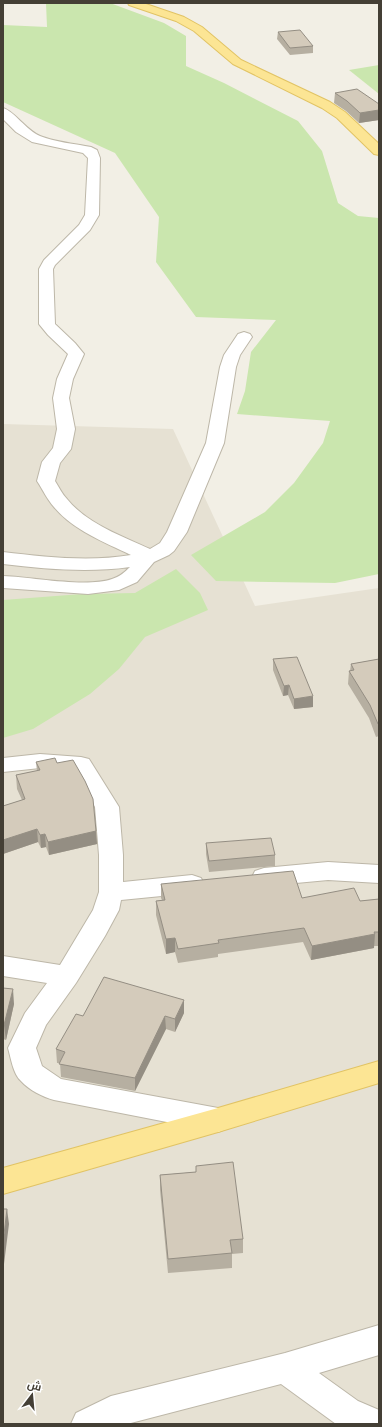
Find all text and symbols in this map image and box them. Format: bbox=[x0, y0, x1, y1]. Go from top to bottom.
north arrow bbox=[12, 1375, 52, 1415]
text: ش bbox=[26, 1377, 43, 1394]

